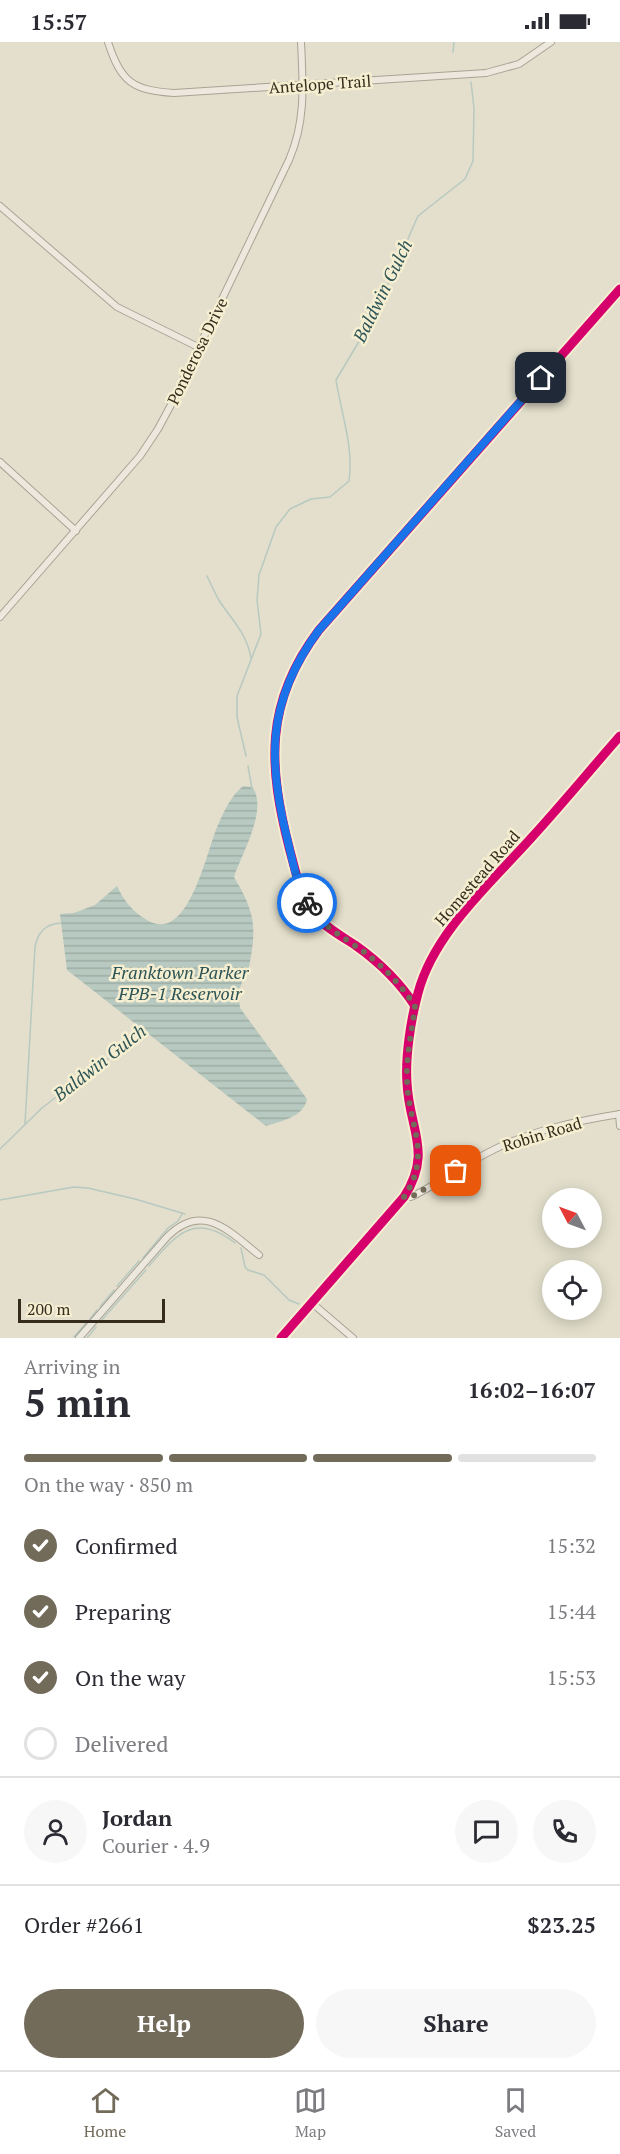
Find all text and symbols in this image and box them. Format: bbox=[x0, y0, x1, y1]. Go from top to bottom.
text: 15:57 bbox=[30, 7, 87, 36]
street label: Antelope Trail bbox=[268, 69, 372, 99]
water label: Baldwin Gulch bbox=[346, 235, 417, 347]
street label: Ponderosa Drive bbox=[162, 294, 232, 408]
pin bbox=[515, 352, 566, 403]
icon: home bbox=[524, 361, 557, 394]
street label: Homestead Road bbox=[429, 825, 525, 930]
courier bbox=[277, 873, 337, 933]
icon: bike bbox=[291, 887, 324, 920]
water label: Franktown Parker FPB-1 Reservoir bbox=[110, 960, 250, 1005]
water label: Baldwin Gulch bbox=[47, 1019, 151, 1107]
street label: Robin Road bbox=[500, 1112, 584, 1156]
pin bbox=[430, 1145, 481, 1196]
icon: bag bbox=[439, 1154, 472, 1187]
north arrow bbox=[542, 1188, 602, 1248]
map controls bbox=[542, 1188, 602, 1320]
button: locate bbox=[542, 1260, 602, 1320]
scale bar bbox=[18, 1296, 165, 1324]
text: 200 m bbox=[27, 1298, 70, 1320]
text: Arriving in bbox=[24, 1353, 120, 1380]
text: 16:02–16:07 bbox=[468, 1375, 596, 1404]
text: 5 min bbox=[24, 1376, 131, 1428]
text: On the way · 850 m bbox=[24, 1471, 193, 1498]
icon: check bbox=[24, 1529, 57, 1562]
text: Confirmed bbox=[75, 1531, 178, 1560]
text: 15:32 bbox=[547, 1532, 596, 1559]
icon: check bbox=[24, 1595, 57, 1628]
text: Preparing bbox=[75, 1597, 171, 1626]
text: 15:44 bbox=[547, 1598, 596, 1625]
icon: check bbox=[24, 1661, 57, 1694]
text: On the way bbox=[75, 1663, 185, 1692]
text: 15:53 bbox=[547, 1664, 596, 1691]
text: Delivered bbox=[75, 1729, 168, 1758]
button: person bbox=[24, 1800, 87, 1863]
button: chat bbox=[455, 1800, 518, 1863]
button: phone bbox=[533, 1800, 596, 1863]
text: Jordan bbox=[102, 1803, 172, 1832]
text: Courier · 4.9 bbox=[102, 1832, 210, 1859]
text: Order #2661 bbox=[24, 1910, 144, 1939]
text: $23.25 bbox=[527, 1910, 596, 1939]
button: Help bbox=[24, 1989, 304, 2058]
button: Share bbox=[316, 1989, 596, 2058]
tab: Home bbox=[84, 2084, 126, 2142]
tab: Map bbox=[294, 2084, 327, 2142]
tab: Saved bbox=[495, 2084, 536, 2142]

